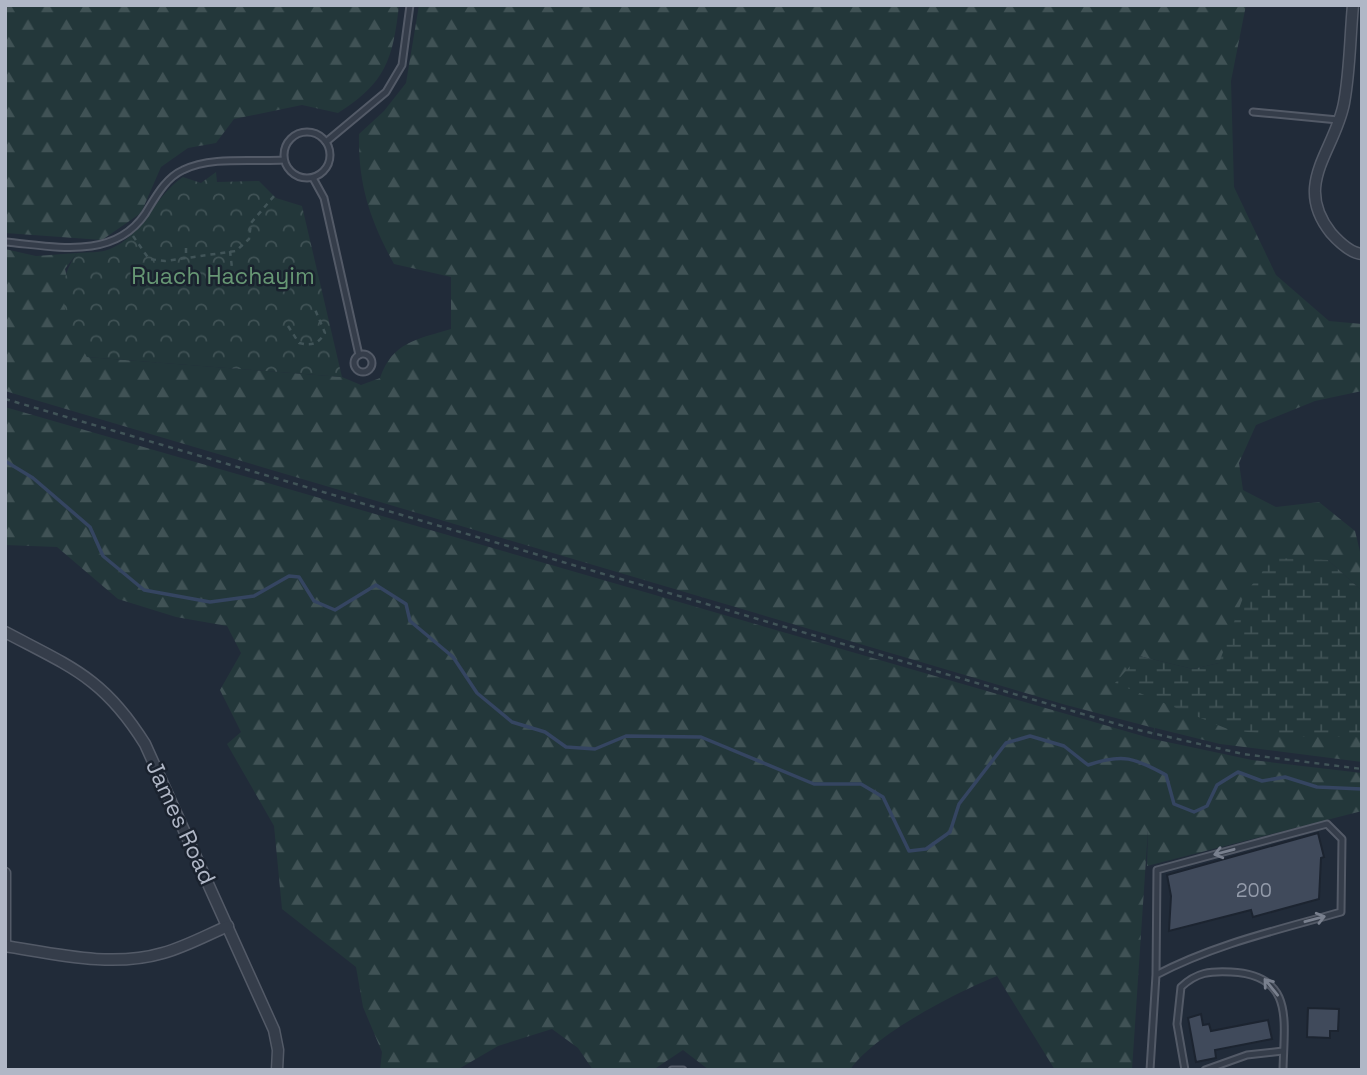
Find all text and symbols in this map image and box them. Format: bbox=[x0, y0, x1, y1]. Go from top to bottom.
park label: Ruach Hachayim bbox=[131, 261, 315, 291]
street label: James Road bbox=[139, 755, 223, 889]
one-way arrow bbox=[1213, 846, 1236, 859]
house number: 200 bbox=[1236, 878, 1272, 903]
one-way arrow bbox=[1303, 912, 1326, 925]
one-way arrow bbox=[1264, 978, 1280, 996]

